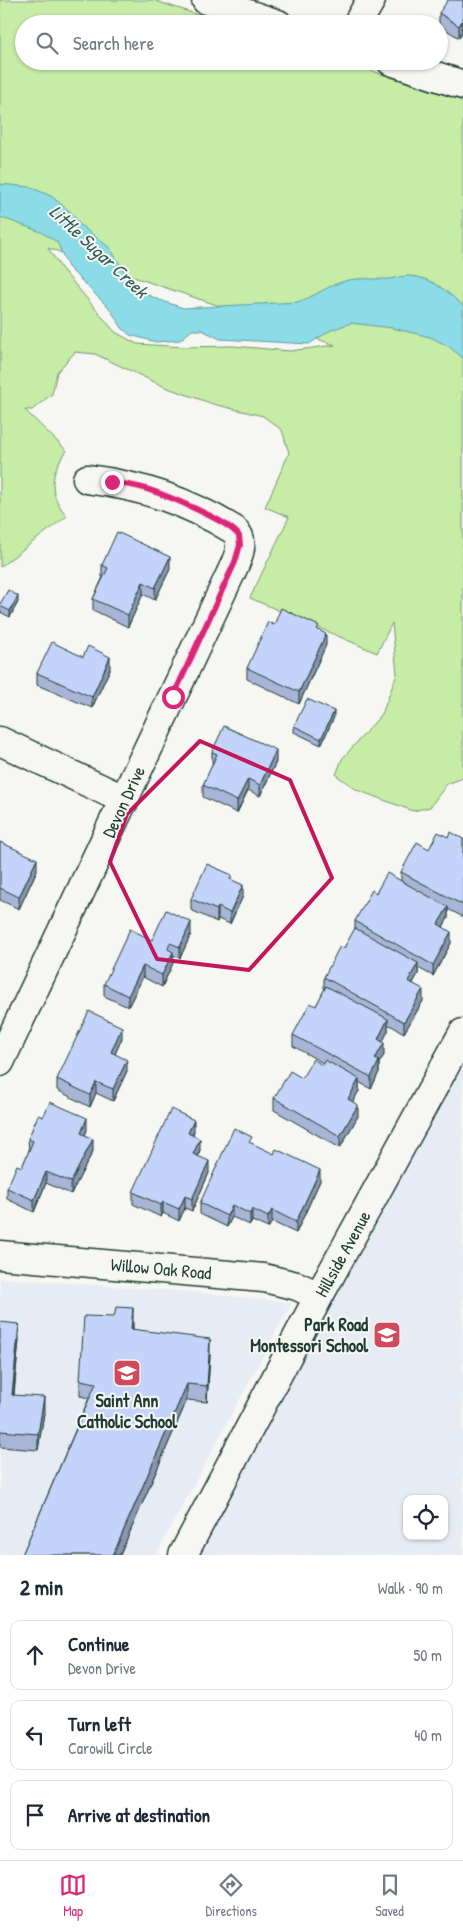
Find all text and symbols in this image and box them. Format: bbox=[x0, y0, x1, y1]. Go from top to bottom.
search box bbox=[15, 15, 448, 70]
icon: search bbox=[33, 29, 61, 57]
text: Search here bbox=[73, 30, 154, 56]
water label: Little Sugar Creek bbox=[44, 199, 155, 305]
route end bbox=[101, 471, 124, 494]
route start bbox=[162, 686, 185, 709]
street label: Devon Drive bbox=[96, 762, 151, 842]
street label: Hillside Avenue bbox=[309, 1206, 377, 1301]
street label: Willow Oak Road bbox=[110, 1252, 212, 1285]
place label: Park Road Montessori School bbox=[250, 1312, 369, 1358]
school or university icon: Park Road Montessori School bbox=[372, 1320, 402, 1350]
school or university icon: Saint Ann Catholic School bbox=[112, 1358, 142, 1388]
place label: Saint Ann Catholic School bbox=[77, 1388, 178, 1434]
map controls bbox=[403, 1495, 448, 1540]
button: locate bbox=[403, 1495, 448, 1540]
text: 2 min bbox=[20, 1573, 63, 1602]
text: Walk · 90 m bbox=[378, 1577, 443, 1599]
text: Continue bbox=[68, 1631, 129, 1657]
icon: ahead bbox=[21, 1641, 49, 1669]
text: 50 m bbox=[414, 1644, 442, 1666]
text: Devon Drive bbox=[68, 1657, 136, 1679]
text: Turn left bbox=[68, 1711, 131, 1737]
icon: left bbox=[21, 1721, 49, 1749]
text: 40 m bbox=[414, 1724, 442, 1746]
text: Carowill Circle bbox=[68, 1737, 153, 1759]
icon: arrive bbox=[21, 1801, 49, 1829]
text: Arrive at destination bbox=[68, 1802, 210, 1828]
tab: Map bbox=[59, 1871, 87, 1920]
tab: Directions bbox=[205, 1871, 257, 1920]
tab: Saved bbox=[375, 1871, 404, 1920]

